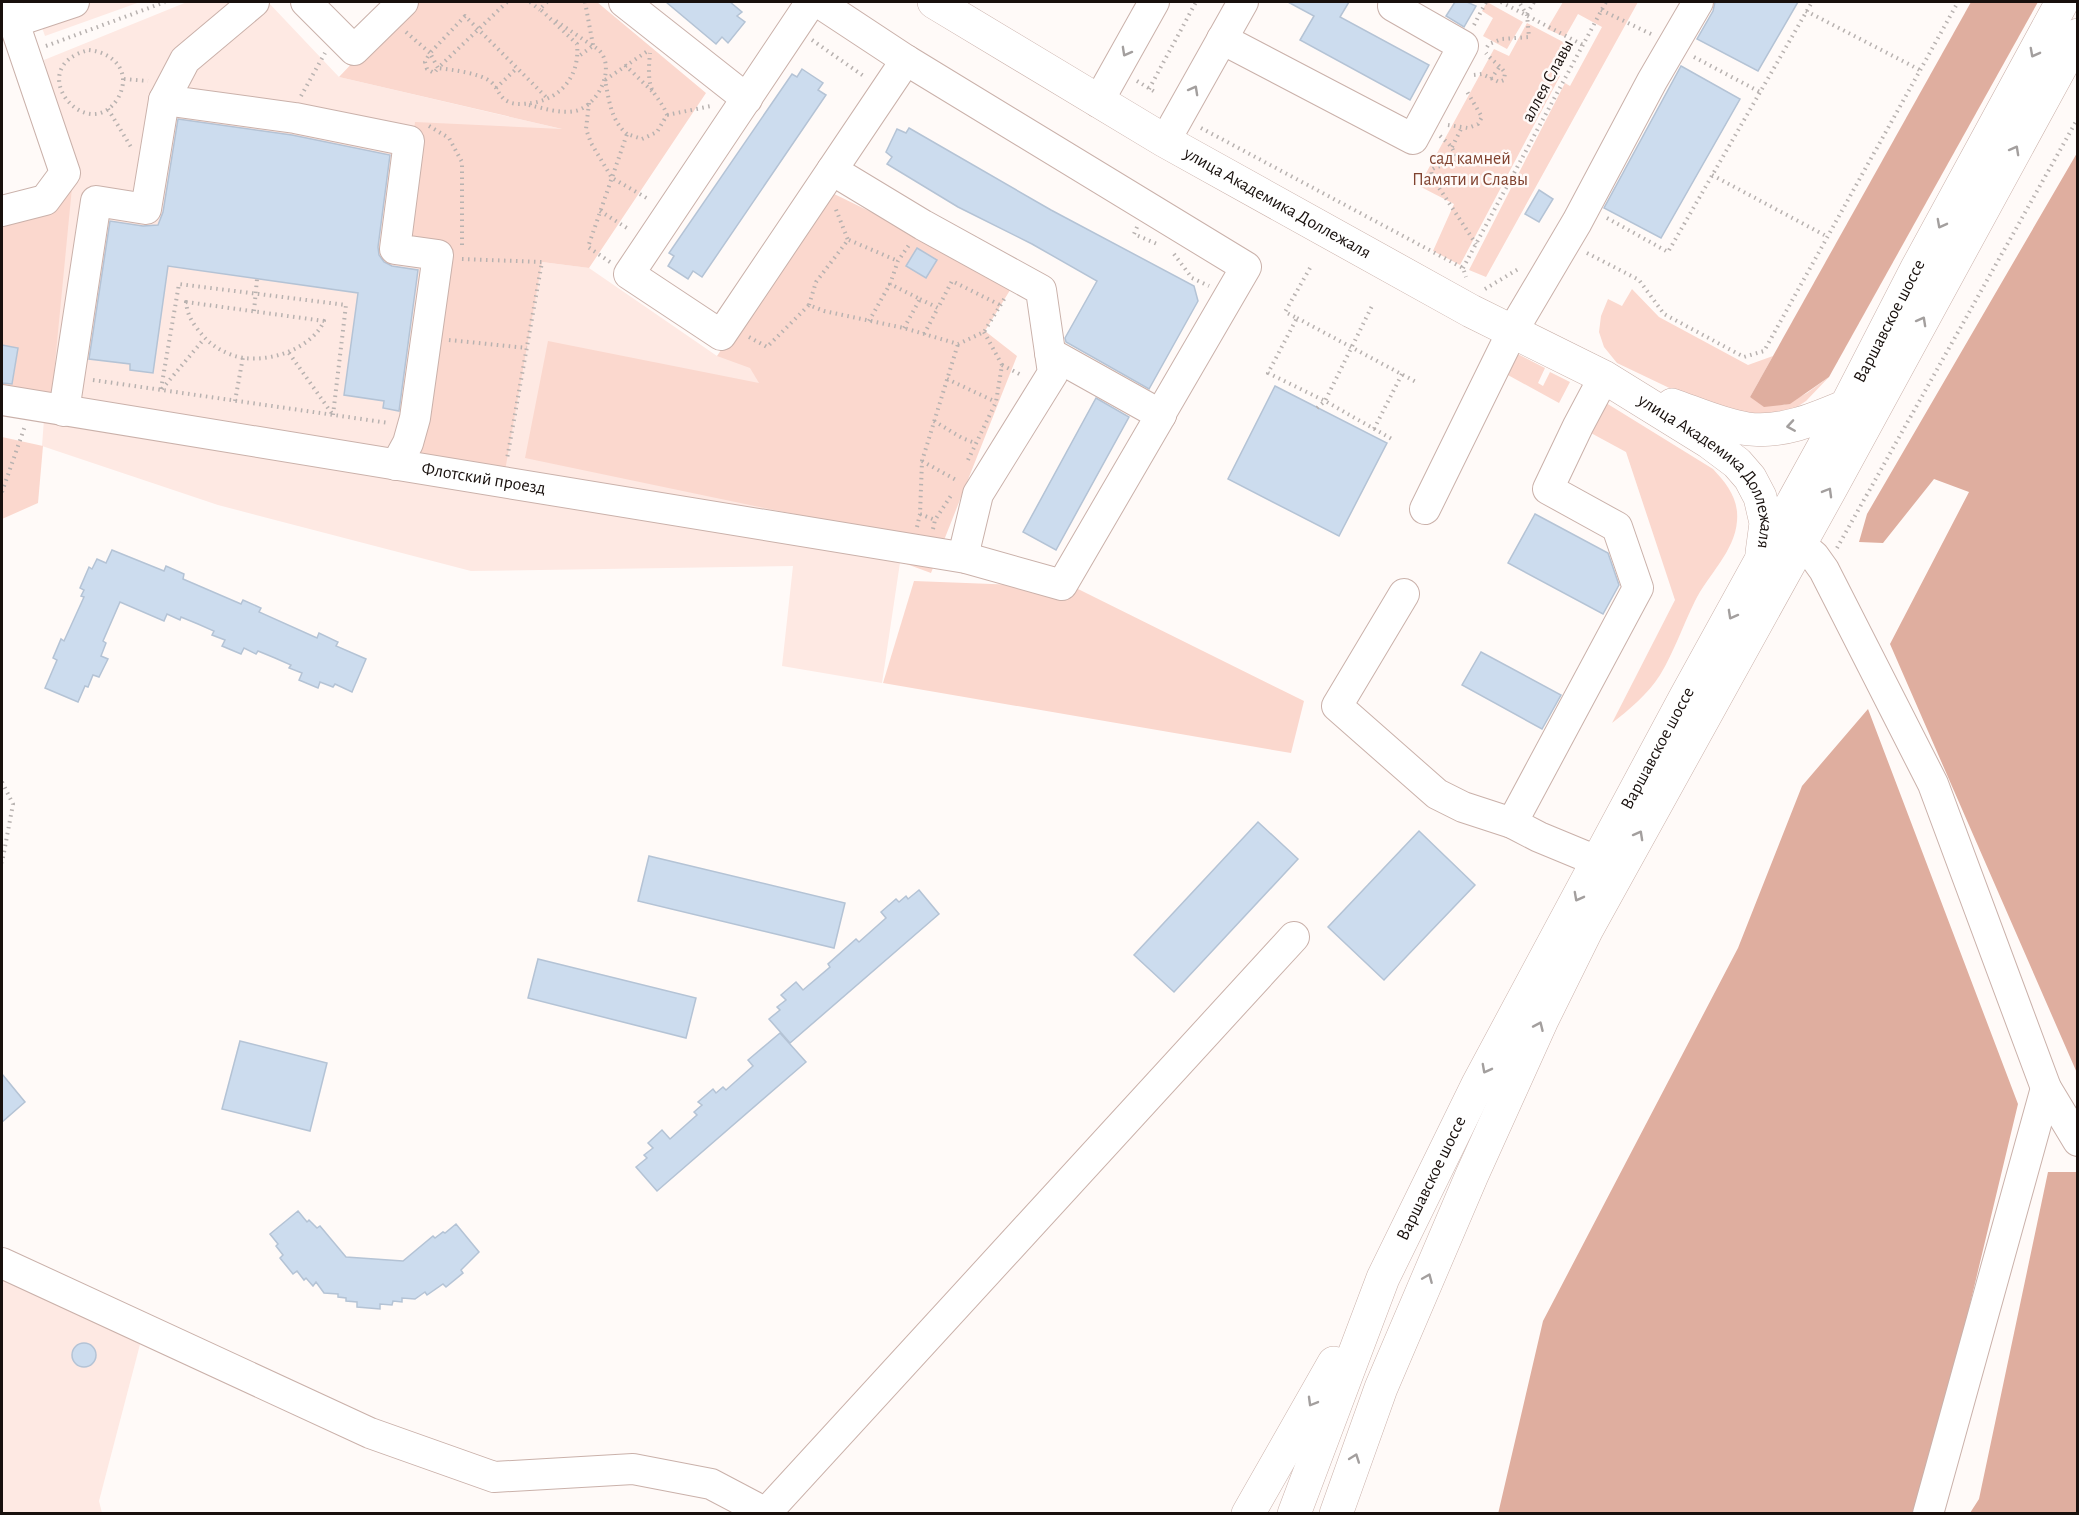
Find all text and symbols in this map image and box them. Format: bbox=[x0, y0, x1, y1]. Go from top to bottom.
street label: аллея Славы bbox=[1519, 37, 1577, 125]
one-way arrow bbox=[1122, 46, 1134, 56]
one-way arrow bbox=[2030, 47, 2041, 57]
one-way arrow bbox=[1187, 86, 1198, 96]
street label: улица Академика Доллежаля bbox=[1180, 144, 1374, 262]
one-way arrow bbox=[2008, 145, 2019, 156]
park label: сад камней Памяти и Славы bbox=[1412, 150, 1528, 189]
one-way arrow bbox=[1937, 218, 1948, 229]
street label: Варшавское шоссе bbox=[1851, 257, 1929, 386]
one-way arrow bbox=[1915, 317, 1926, 327]
street label: улица Академика Доллежаля bbox=[1634, 391, 1775, 550]
one-way arrow bbox=[1787, 419, 1797, 432]
street label: Флотский проезд bbox=[420, 460, 547, 498]
one-way arrow bbox=[1821, 488, 1832, 498]
one-way arrow bbox=[1727, 609, 1739, 619]
street label: Варшавское шоссе bbox=[1618, 684, 1698, 813]
one-way arrow bbox=[1632, 831, 1643, 841]
one-way arrow bbox=[1574, 890, 1585, 901]
one-way arrow bbox=[1532, 1022, 1544, 1033]
one-way arrow bbox=[1482, 1063, 1493, 1073]
street label: Варшавское шоссе bbox=[1394, 1114, 1470, 1244]
one-way arrow bbox=[1421, 1273, 1433, 1284]
one-way arrow bbox=[1308, 1396, 1319, 1406]
one-way arrow bbox=[1348, 1454, 1361, 1464]

